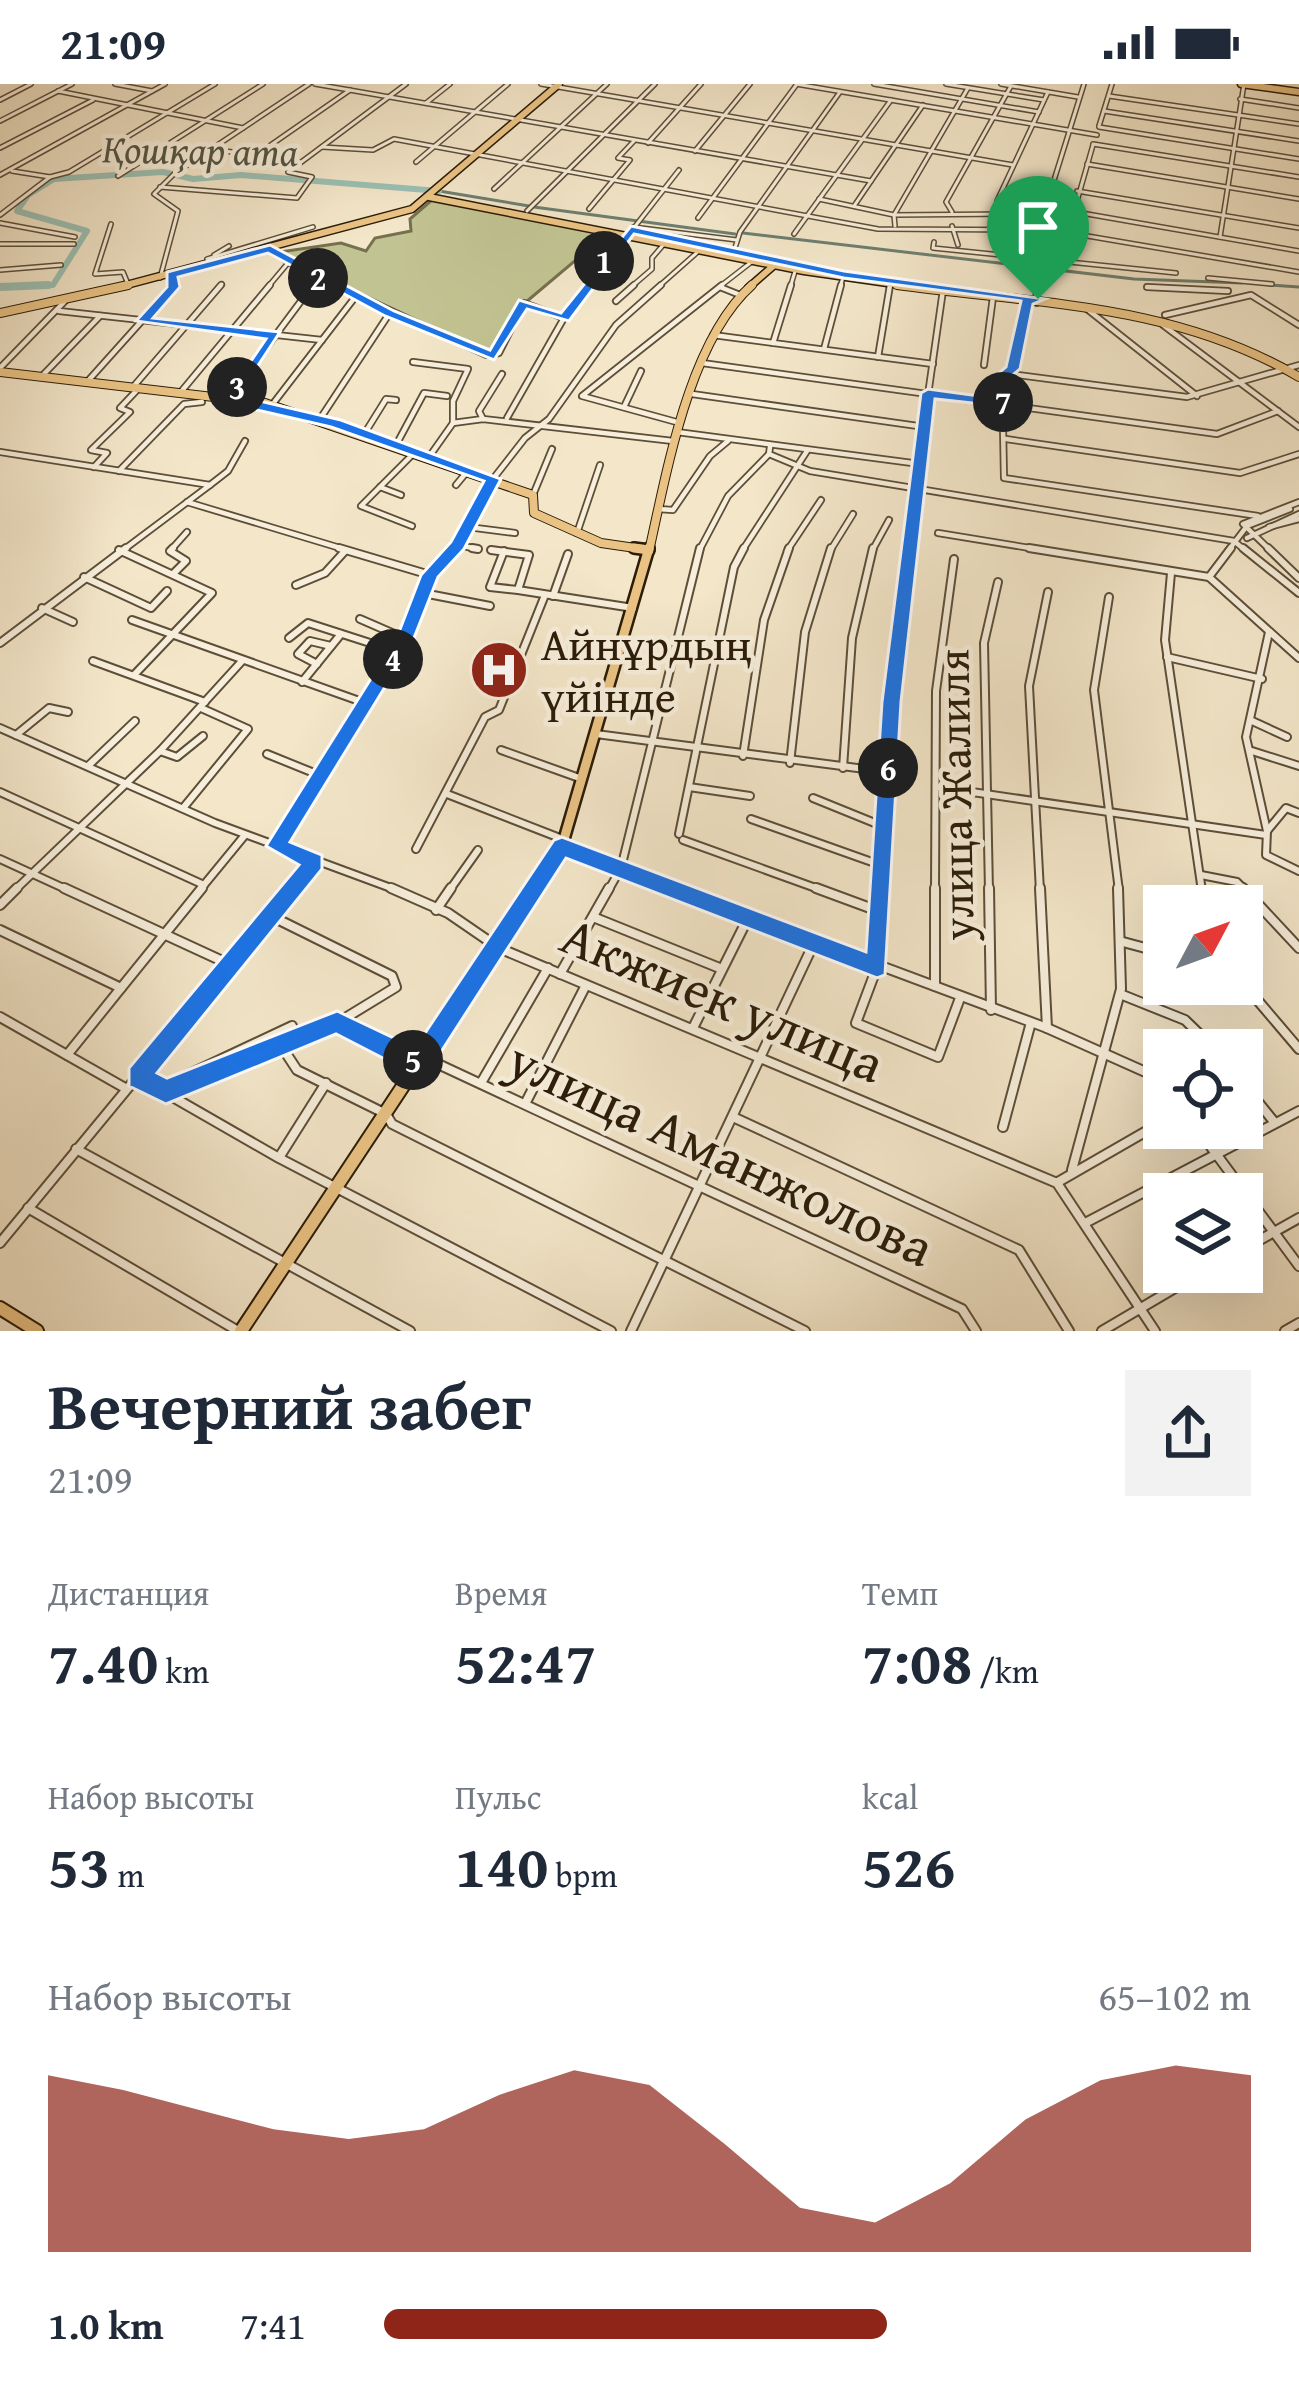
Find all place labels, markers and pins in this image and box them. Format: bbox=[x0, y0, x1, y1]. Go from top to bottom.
pin bbox=[987, 176, 1089, 299]
pin: 1 bbox=[574, 231, 634, 291]
pin: 2 bbox=[288, 248, 348, 308]
pin: 3 bbox=[207, 357, 267, 417]
pin: 7 bbox=[973, 372, 1033, 432]
place label: Айнұрдың үйінде bbox=[541, 611, 752, 728]
pin: 4 bbox=[363, 629, 423, 689]
hospital icon: Айнұрдың үйінде bbox=[468, 639, 530, 701]
pin: 6 bbox=[858, 738, 918, 798]
pin: 5 bbox=[383, 1030, 443, 1090]

